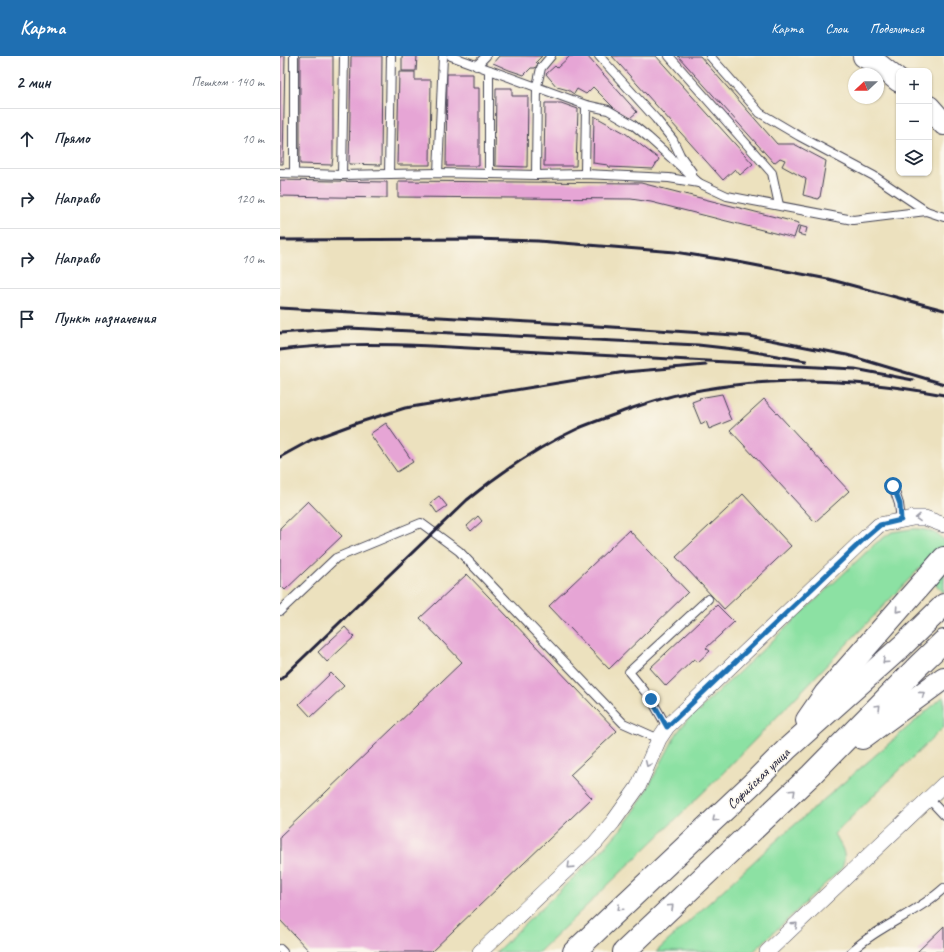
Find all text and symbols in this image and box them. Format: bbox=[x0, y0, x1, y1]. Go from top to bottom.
text: Карта bbox=[20, 16, 65, 40]
text: Карта bbox=[771, 20, 803, 37]
text: Слои bbox=[825, 20, 848, 37]
text: Поделиться bbox=[870, 20, 924, 37]
north arrow bbox=[848, 68, 884, 104]
map controls bbox=[896, 68, 932, 176]
button: + bbox=[896, 68, 932, 104]
text: 2 мин bbox=[16, 72, 51, 93]
text: Пешком · 140 m bbox=[191, 74, 264, 90]
button: − bbox=[896, 104, 932, 140]
icon: ahead bbox=[16, 128, 38, 150]
text: Прямо bbox=[54, 129, 90, 148]
text: 10 m bbox=[242, 131, 264, 147]
button: layers bbox=[896, 140, 932, 176]
icon: right bbox=[16, 188, 38, 210]
text: Направо bbox=[54, 189, 100, 208]
text: 120 m bbox=[236, 191, 264, 207]
icon: right bbox=[16, 248, 38, 270]
text: Направо bbox=[54, 249, 100, 268]
text: 10 m bbox=[242, 251, 264, 267]
icon: arrive bbox=[16, 308, 38, 330]
text: Пункт назначения bbox=[54, 309, 156, 328]
route start bbox=[884, 477, 902, 495]
one-way arrow bbox=[915, 514, 921, 522]
one-way arrow bbox=[895, 605, 903, 613]
one-way arrow bbox=[882, 656, 890, 664]
route end bbox=[642, 690, 660, 708]
one-way arrow bbox=[918, 691, 925, 699]
one-way arrow bbox=[873, 704, 881, 712]
street label: Софийская улица bbox=[723, 743, 794, 813]
one-way arrow bbox=[645, 760, 653, 768]
one-way arrow bbox=[788, 789, 796, 797]
one-way arrow bbox=[712, 814, 720, 822]
one-way arrow bbox=[567, 862, 575, 869]
one-way arrow bbox=[617, 904, 625, 911]
one-way arrow bbox=[666, 904, 674, 912]
one-way arrow bbox=[790, 922, 798, 930]

